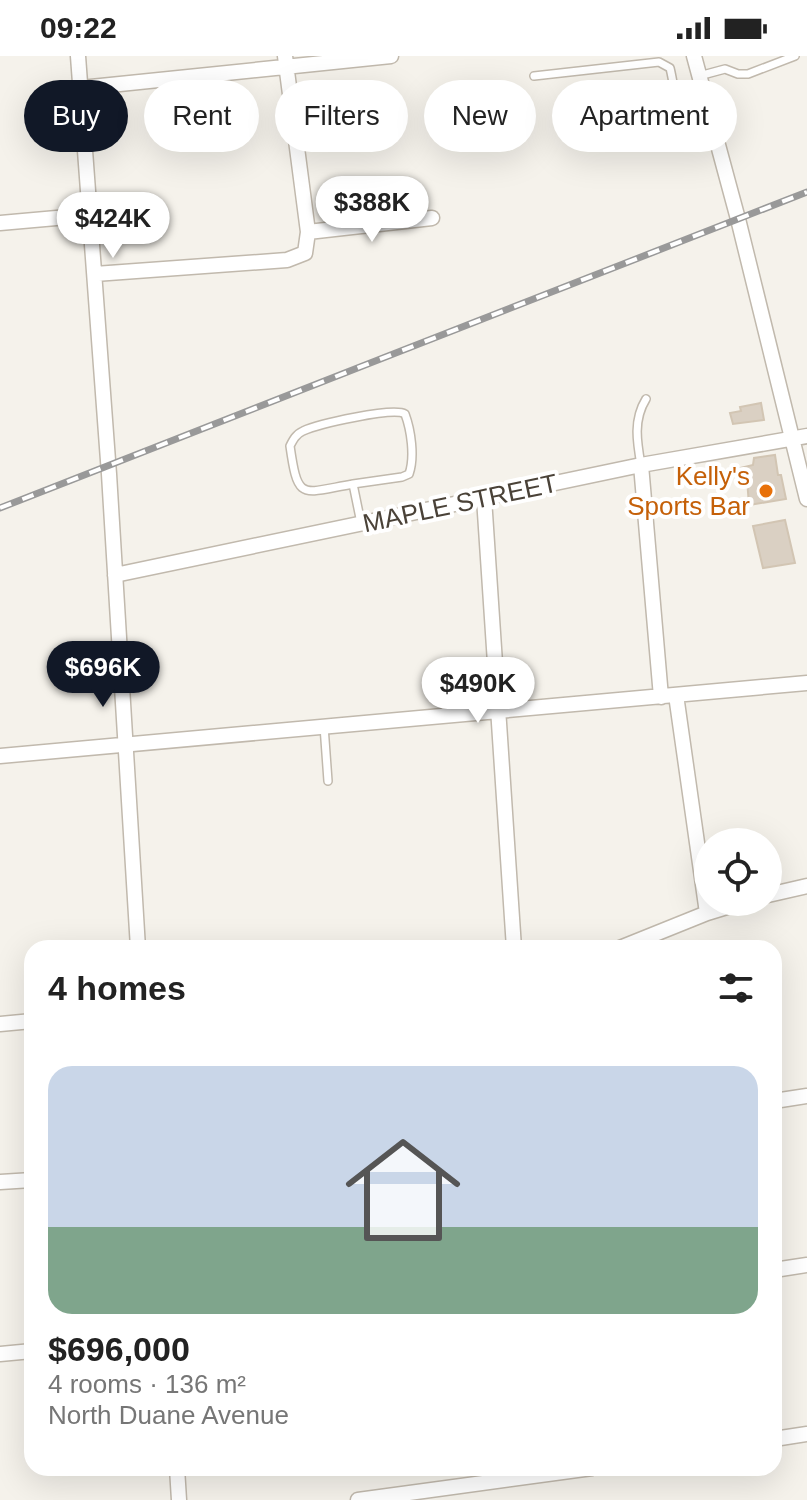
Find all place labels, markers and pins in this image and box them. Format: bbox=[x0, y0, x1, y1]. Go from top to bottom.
pin: $388K bbox=[316, 176, 428, 244]
pin: $424K bbox=[57, 192, 169, 260]
place label: Kelly's Sports Bar bbox=[627, 461, 750, 521]
marker: Kelly's Sports Bar bbox=[757, 482, 775, 500]
pin: $696K bbox=[47, 641, 159, 709]
pin: $490K bbox=[422, 657, 534, 725]

